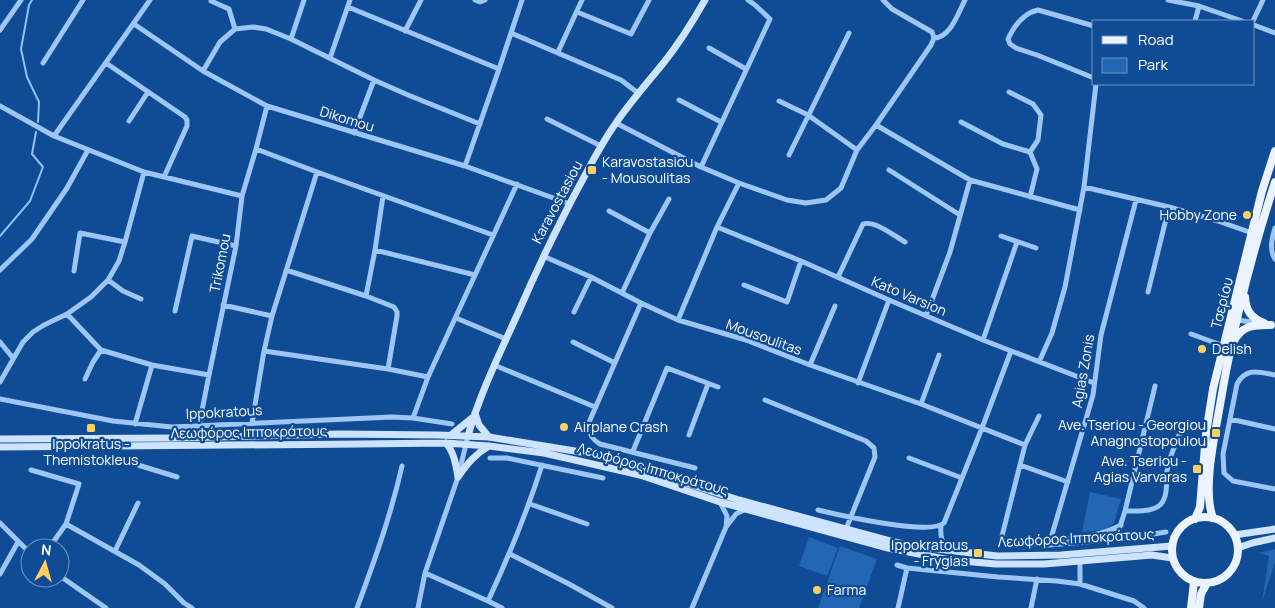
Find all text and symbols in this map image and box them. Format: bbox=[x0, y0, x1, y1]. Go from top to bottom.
legend bbox=[1092, 20, 1255, 85]
text: Road bbox=[1138, 29, 1174, 50]
text: Park bbox=[1138, 54, 1168, 75]
street label: Dikomou bbox=[318, 101, 377, 136]
place label: Karavostasiou - Mousoulitas bbox=[602, 152, 693, 187]
street label: Karavostasiou bbox=[527, 157, 586, 247]
marker: Karavostasiou - Mousoulitas bbox=[586, 164, 598, 176]
place label: Hobby Zone bbox=[1159, 205, 1237, 224]
marker: Hobby Zone bbox=[1241, 209, 1253, 221]
street label: Trikomou bbox=[205, 232, 235, 294]
street label: Kato Varsion bbox=[869, 271, 950, 320]
street label: Τσερίου bbox=[1206, 275, 1237, 330]
street label: Mousoulitas bbox=[724, 314, 805, 359]
street label: Agias Zonis bbox=[1067, 333, 1098, 409]
place label: Delish bbox=[1212, 339, 1252, 358]
marker: Delish bbox=[1196, 343, 1208, 355]
street label: Ippokratous bbox=[185, 400, 263, 423]
place label: Ave. Tseriou - Georgiou Anagnostopoulou bbox=[1058, 415, 1206, 450]
place label: Airplane Crash bbox=[574, 417, 668, 436]
street label: Λεωφόρος Ιπποκράτους bbox=[170, 421, 328, 442]
marker: Airplane Crash bbox=[558, 421, 570, 433]
marker: Ippokratus - Themistokleus bbox=[85, 422, 97, 434]
marker: Ave. Tseriou - Georgiou Anagnostopoulou bbox=[1210, 427, 1222, 439]
place label: Ippokratus - Themistokleus bbox=[44, 434, 138, 469]
street label: Λεωφόρος Ιπποκράτους bbox=[575, 438, 731, 499]
place label: Ave. Tseriou - Agias Varvaras bbox=[1094, 451, 1187, 486]
marker: Ave. Tseriou - Agias Varvaras bbox=[1191, 463, 1203, 475]
street label: Λεωφόρος Ιπποκράτους bbox=[997, 524, 1155, 551]
place label: Ippokratous - Frygias bbox=[891, 535, 968, 570]
north arrow bbox=[20, 538, 70, 588]
text: N bbox=[40, 540, 52, 560]
marker: Ippokratous - Frygias bbox=[972, 547, 984, 559]
place label: Farma bbox=[827, 580, 866, 599]
marker: Farma bbox=[811, 584, 823, 596]

